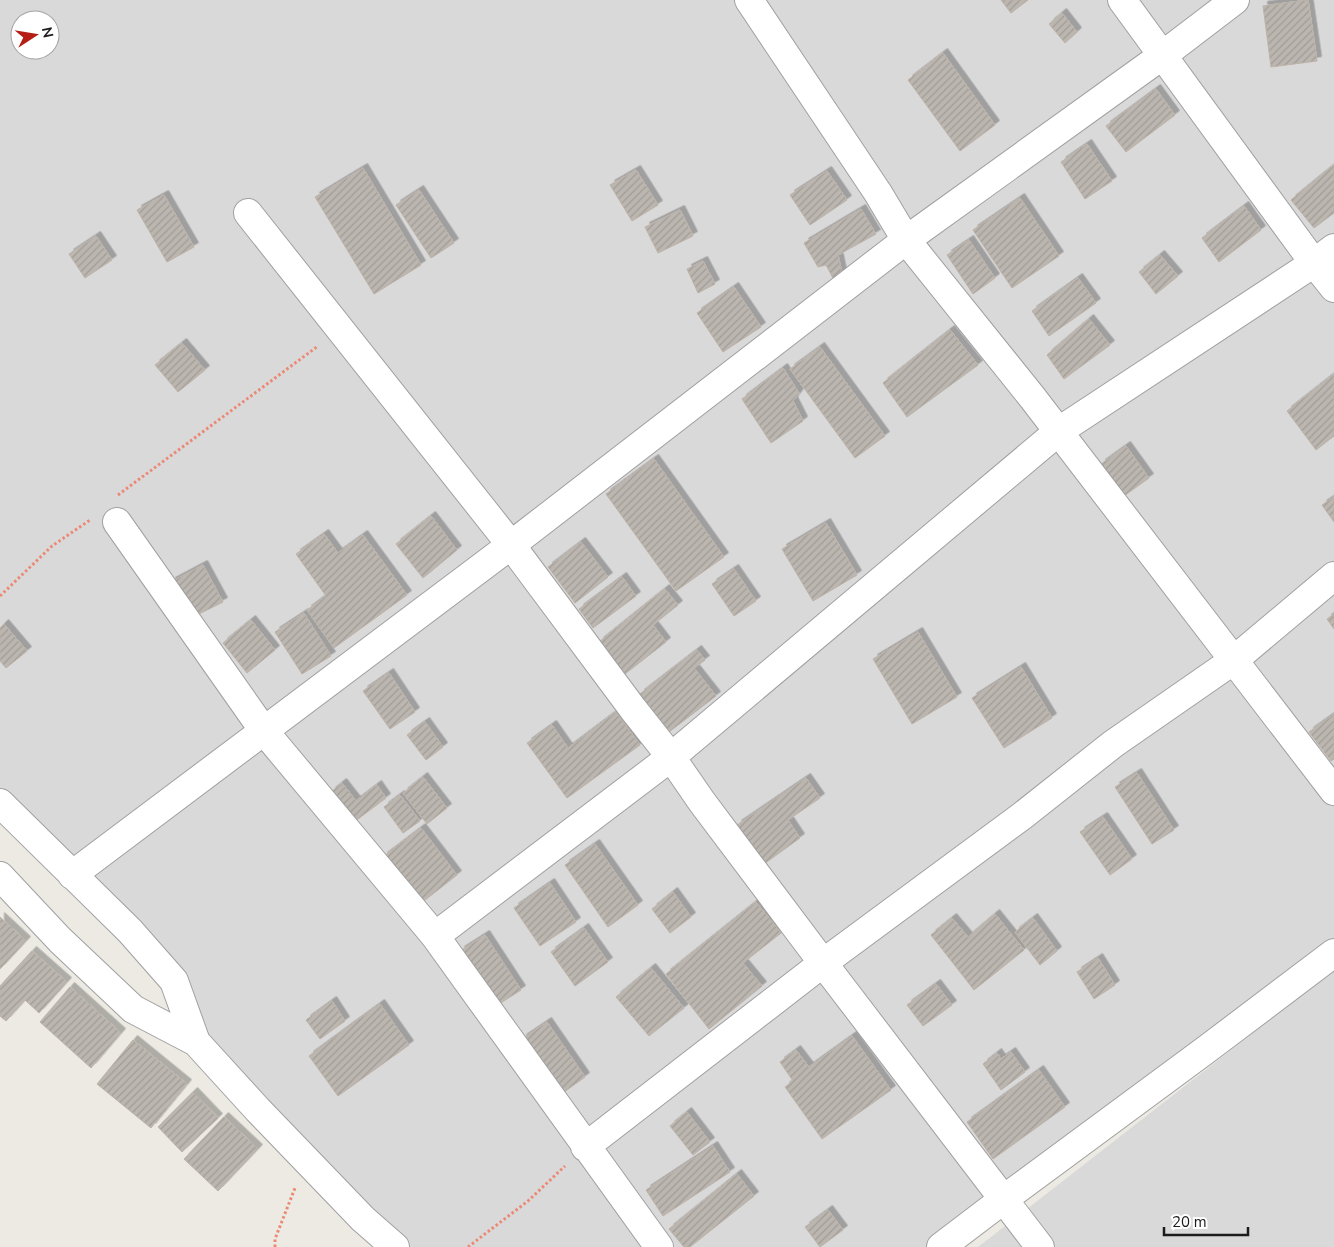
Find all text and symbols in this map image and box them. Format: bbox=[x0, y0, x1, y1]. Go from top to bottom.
north arrow bbox=[10, 10, 60, 60]
text: N bbox=[37, 25, 58, 40]
scale bar bbox=[1164, 1204, 1248, 1236]
text: 20 m bbox=[1172, 1212, 1207, 1232]

